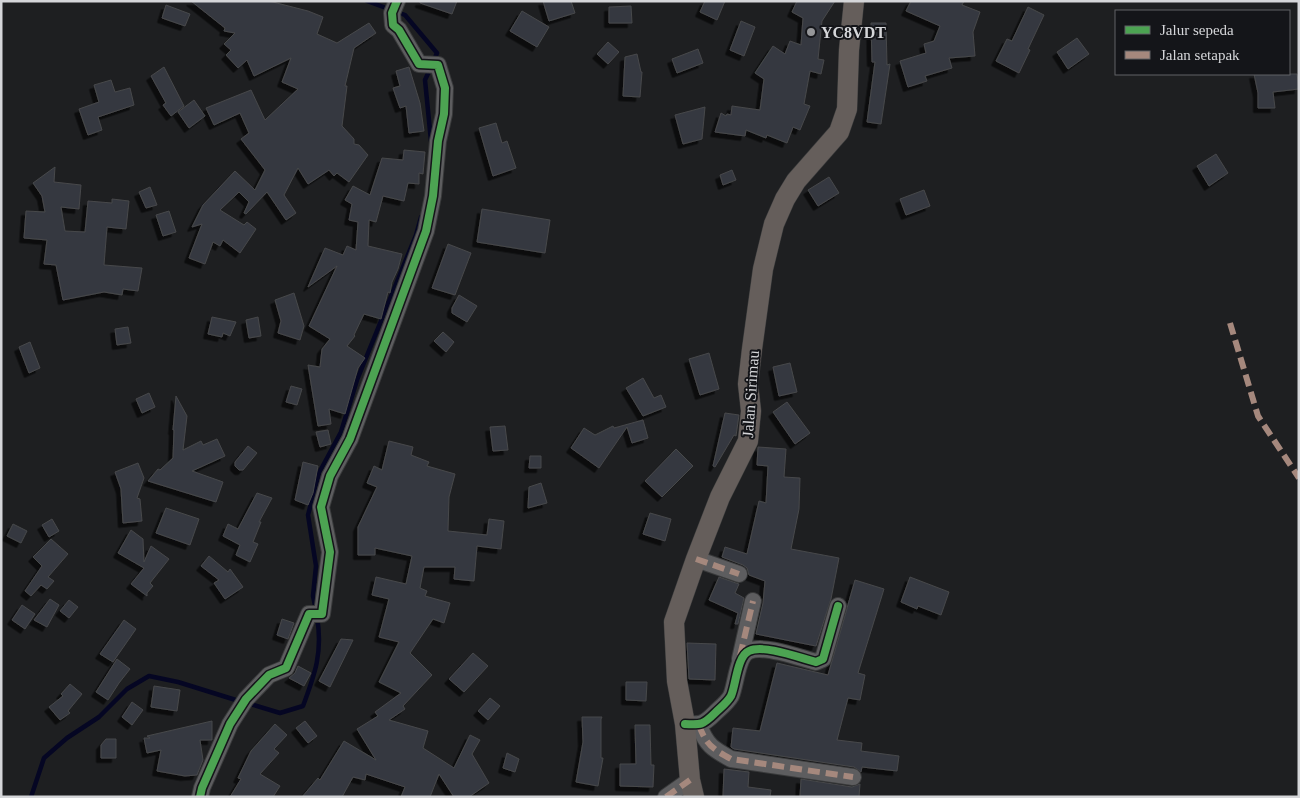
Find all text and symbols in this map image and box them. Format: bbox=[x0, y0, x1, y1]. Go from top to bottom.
legend bbox=[1115, 10, 1290, 75]
text: Jalur sepeda bbox=[1160, 22, 1234, 38]
place label: YC8VDT bbox=[821, 24, 886, 41]
marker: YC8VDT bbox=[805, 26, 817, 38]
text: Jalan setapak bbox=[1160, 47, 1240, 63]
street label: Jalan Sirimau bbox=[739, 350, 762, 438]

